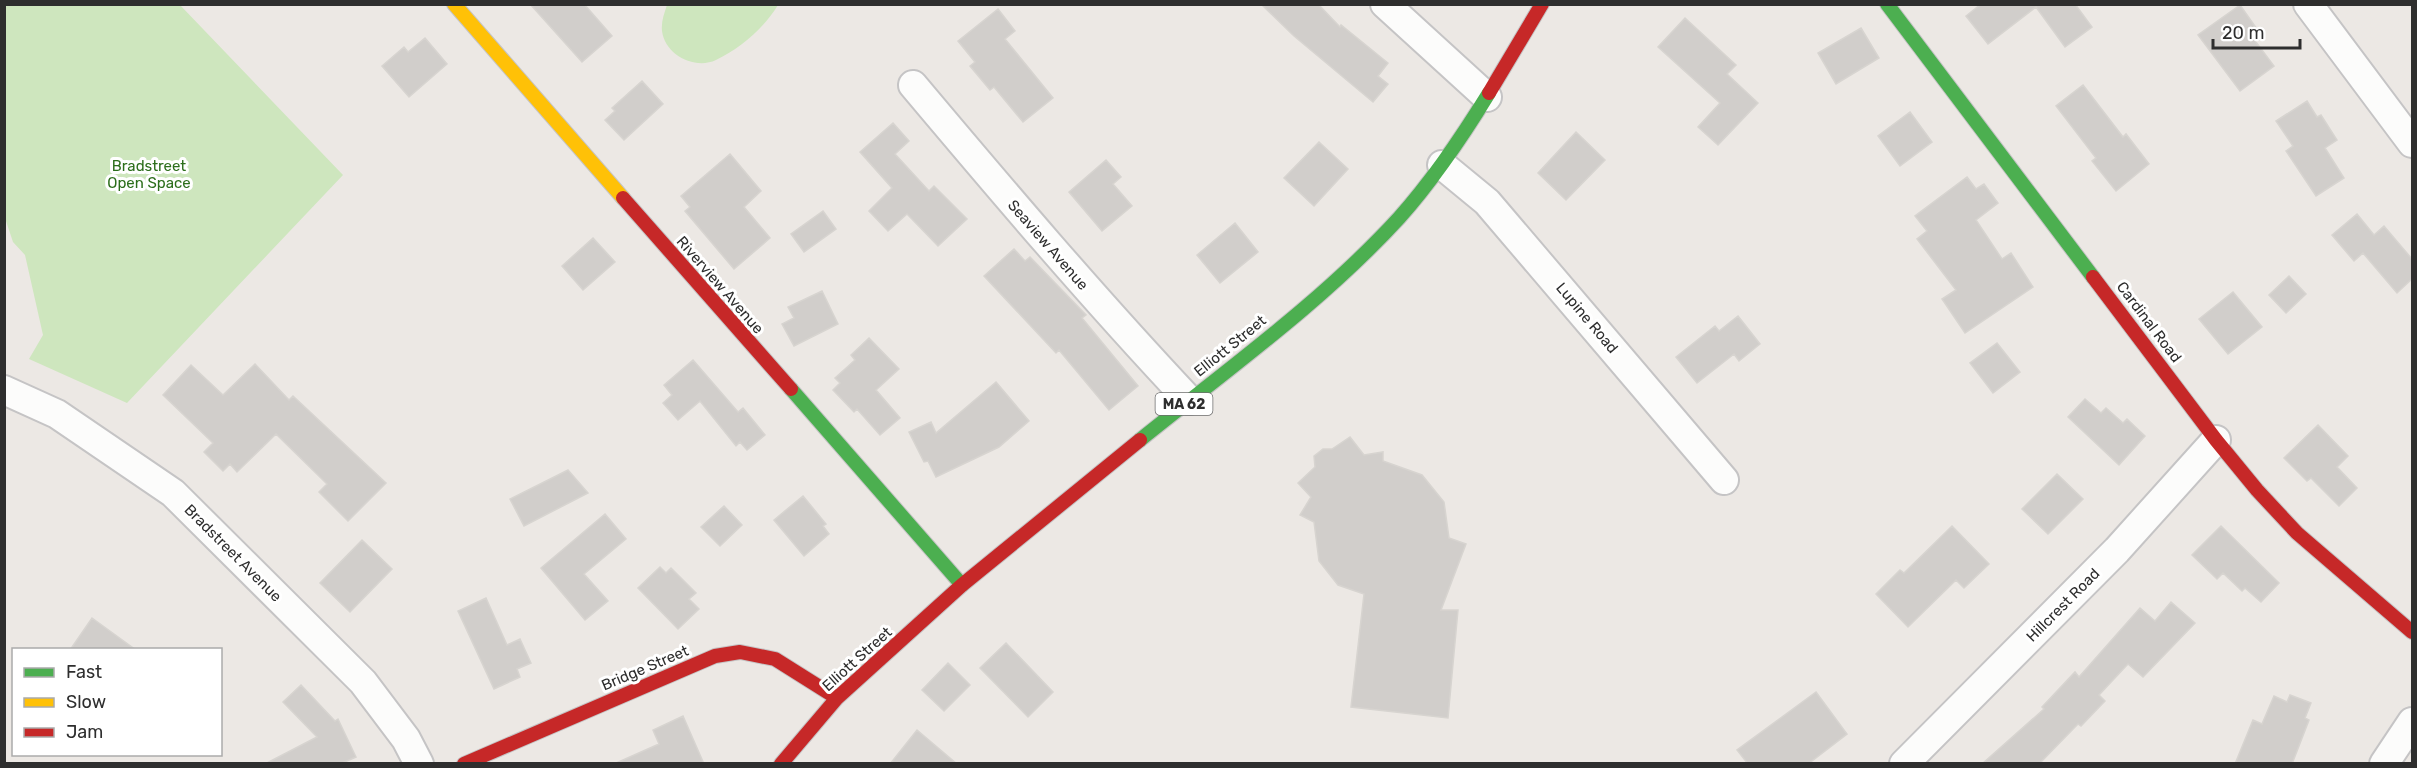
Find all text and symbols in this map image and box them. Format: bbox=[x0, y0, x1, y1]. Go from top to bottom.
scale bar bbox=[2213, 12, 2300, 50]
text: 20 m bbox=[2222, 22, 2264, 44]
park label: Bradstreet Open Space bbox=[107, 157, 191, 192]
street label: Seaview Avenue bbox=[1004, 196, 1092, 294]
street label: Riverview Avenue bbox=[673, 233, 767, 337]
street label: Cardinal Road bbox=[2113, 278, 2185, 366]
street label: Lupine Road bbox=[1552, 279, 1622, 357]
street label: Elliott Street bbox=[1190, 311, 1270, 380]
road number: MA 62 bbox=[1156, 393, 1212, 415]
street label: Bradstreet Avenue bbox=[181, 501, 285, 605]
street label: Hillcrest Road bbox=[2022, 564, 2104, 646]
street label: Elliott Street bbox=[819, 623, 896, 695]
street label: Bridge Street bbox=[599, 642, 691, 694]
legend bbox=[12, 648, 222, 756]
text: Fast bbox=[66, 661, 102, 683]
text: Slow bbox=[66, 691, 106, 713]
text: Jam bbox=[66, 721, 103, 743]

